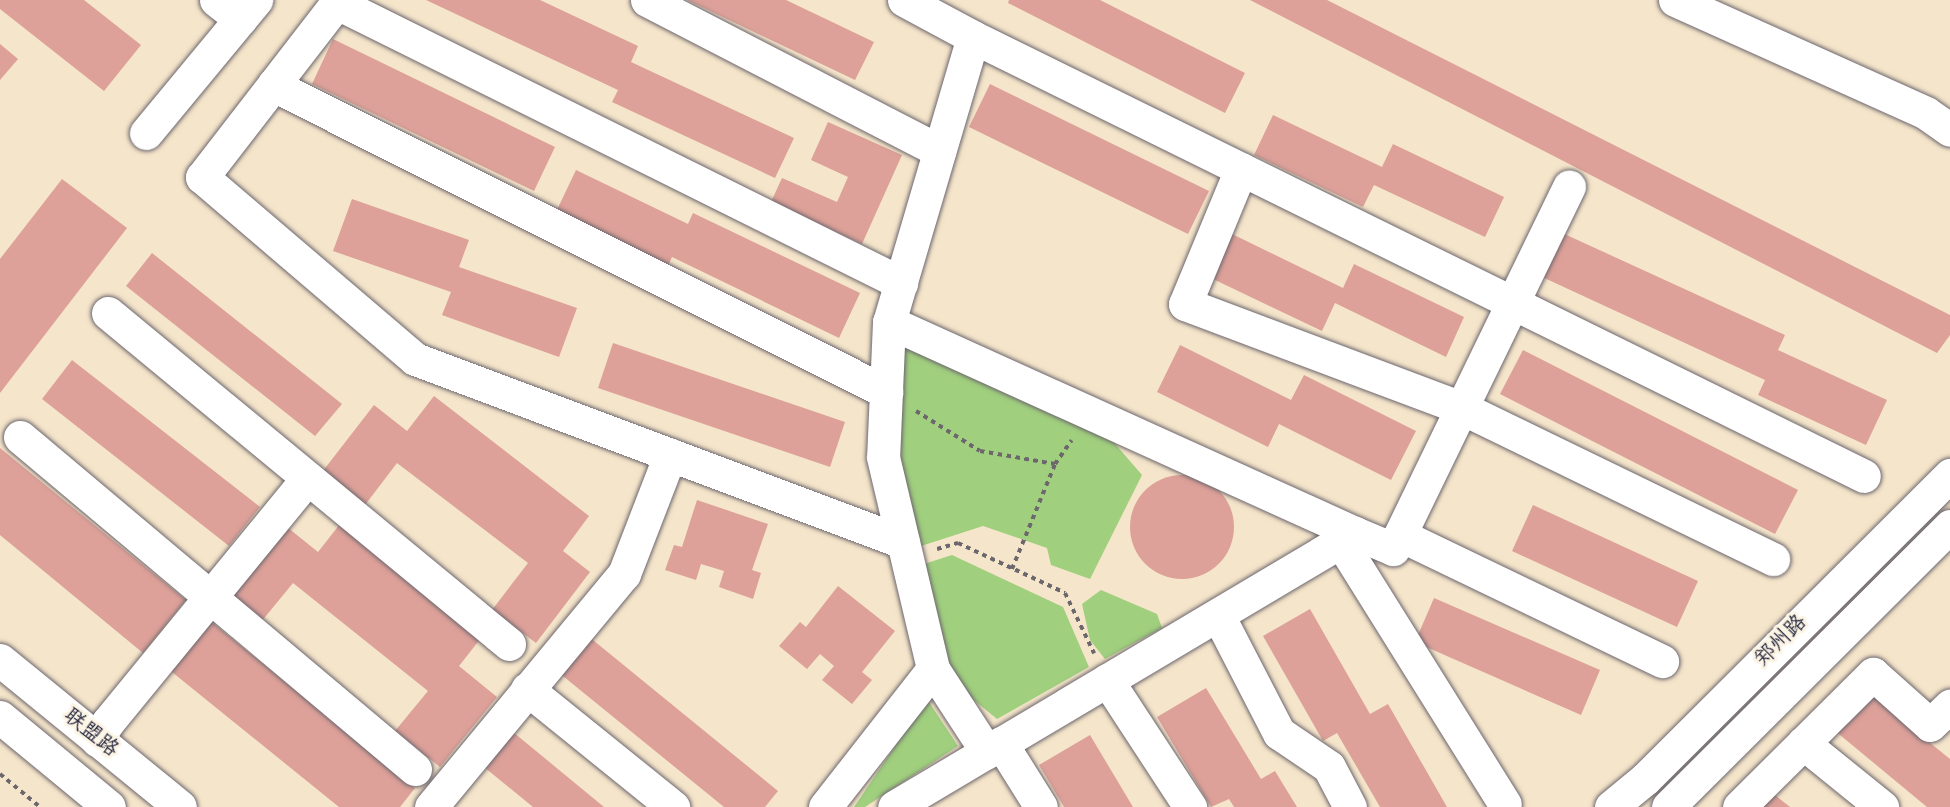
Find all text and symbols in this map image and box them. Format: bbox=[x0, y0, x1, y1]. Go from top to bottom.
street label: 郑州路 bbox=[1751, 611, 1813, 673]
street label: 联盟路 bbox=[58, 704, 122, 764]

